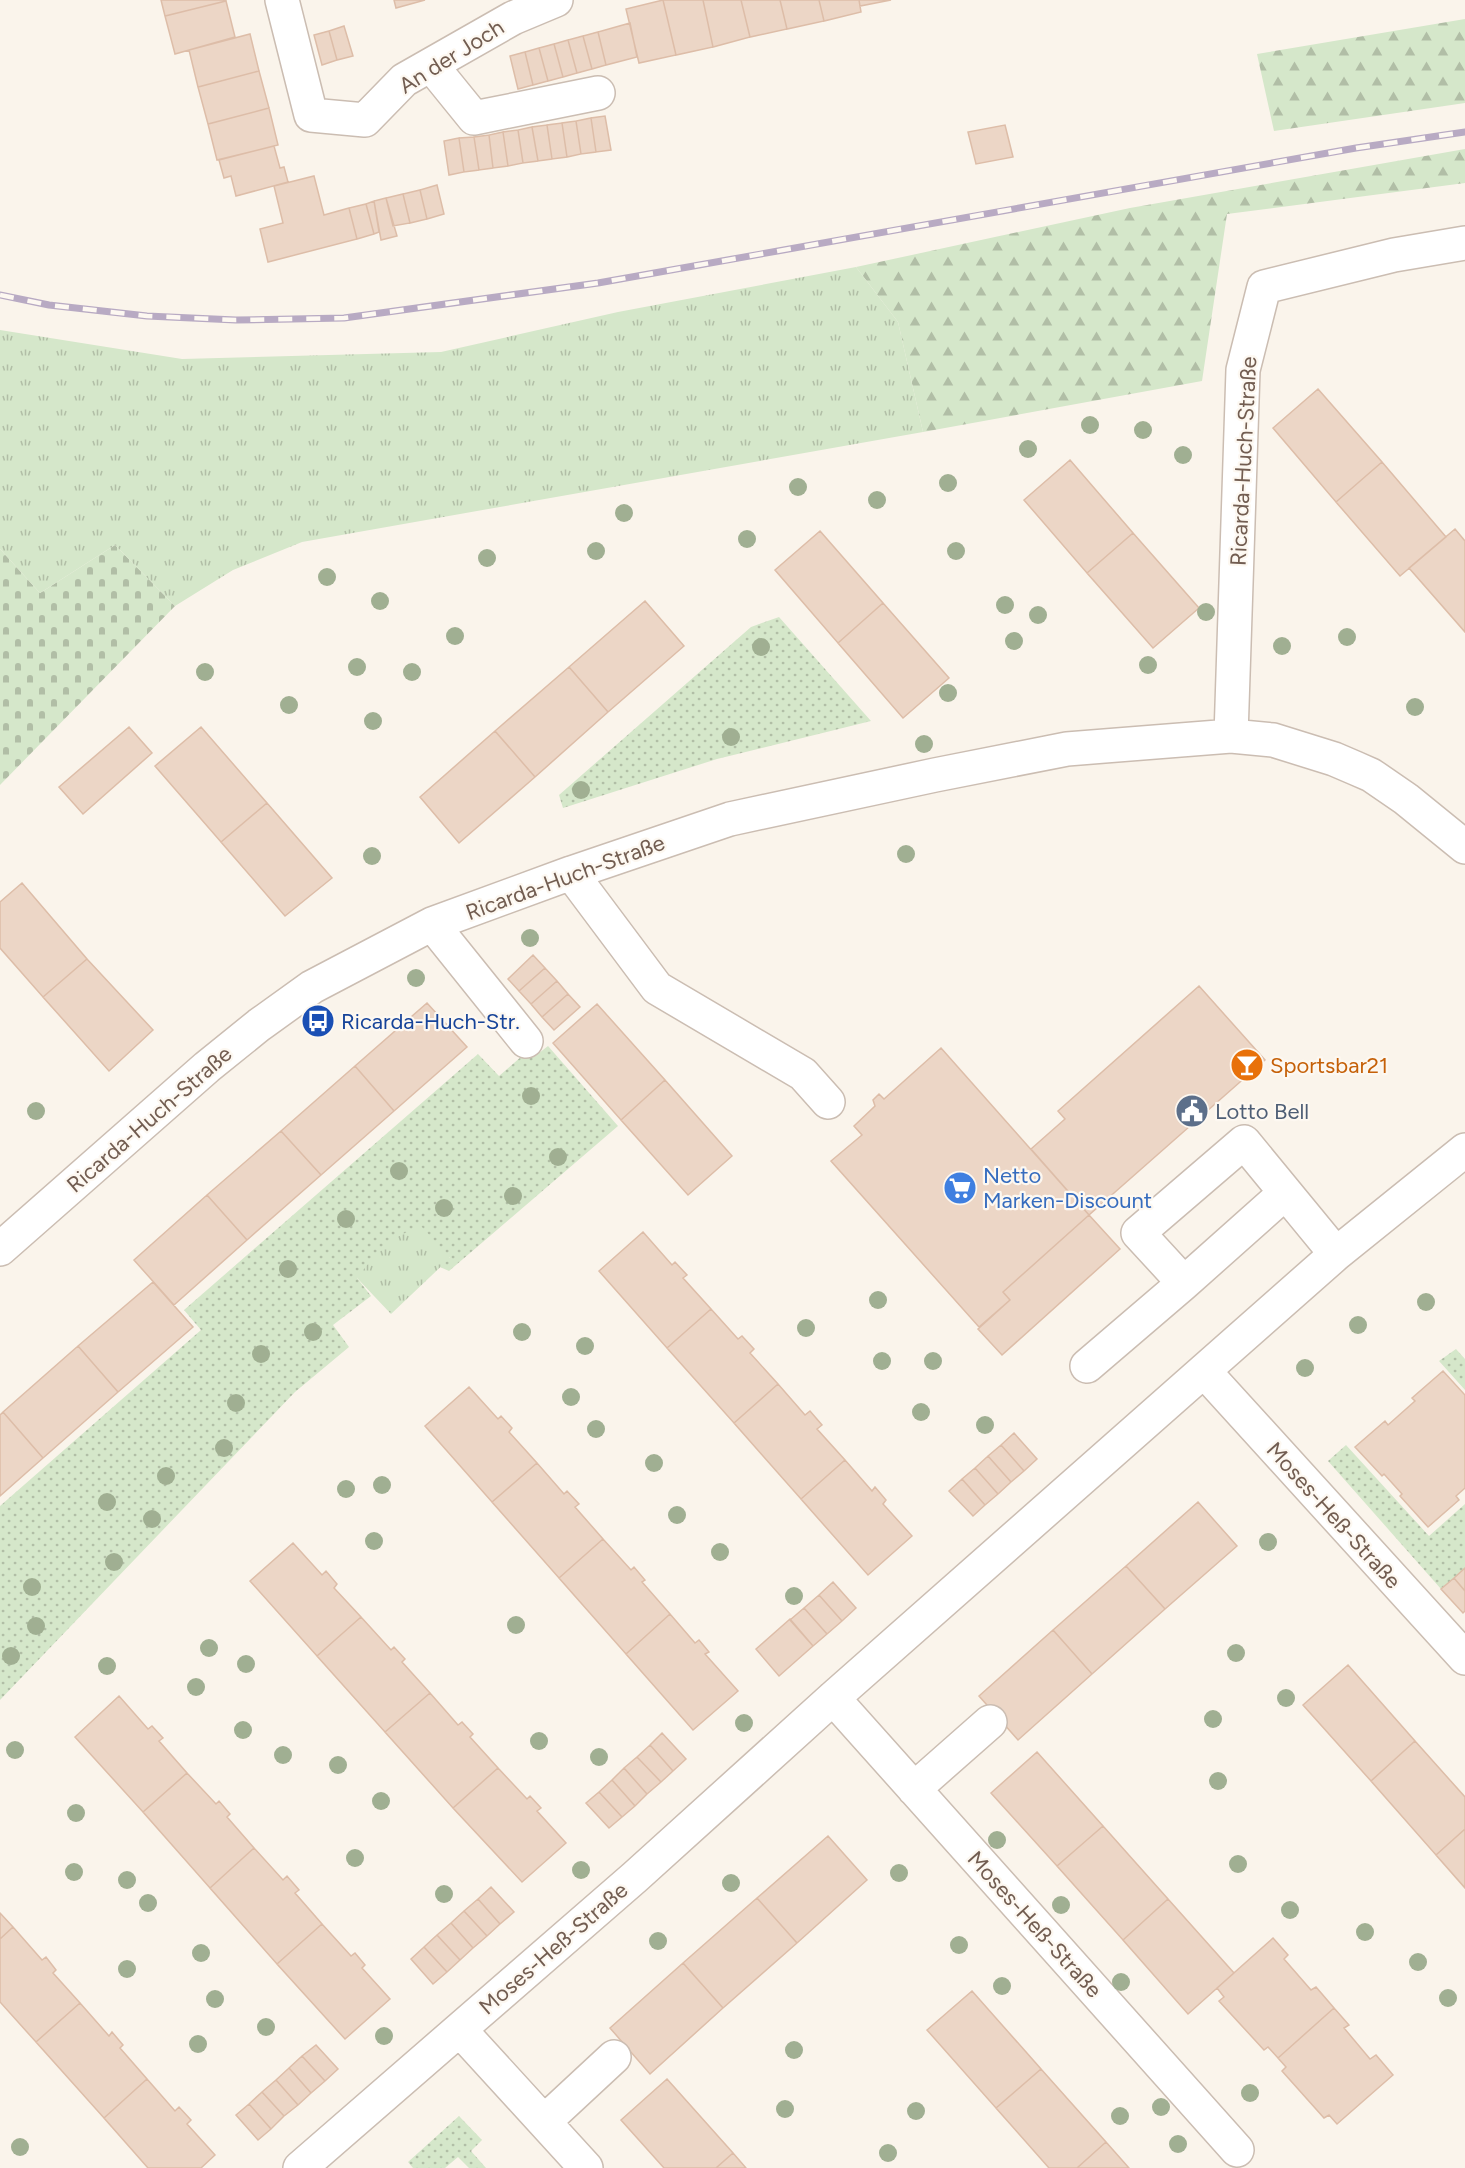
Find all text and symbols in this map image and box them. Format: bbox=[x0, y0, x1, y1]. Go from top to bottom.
street label: An der Joch bbox=[394, 14, 509, 99]
street label: Ricarda-Huch-Straße bbox=[1225, 356, 1262, 566]
street label: Ricarda-Huch-Straße bbox=[462, 829, 668, 926]
bus stop icon: Ricarda-Huch-Str. bbox=[300, 1003, 336, 1039]
place label: Ricarda-Huch-Str. bbox=[341, 1008, 520, 1035]
street label: Ricarda-Huch-Straße bbox=[61, 1040, 237, 1198]
bar icon: Sportsbar21 bbox=[1229, 1047, 1265, 1083]
place label: Sportsbar21 bbox=[1270, 1052, 1388, 1079]
public building icon: Lotto Bell bbox=[1174, 1093, 1210, 1129]
place label: Lotto Bell bbox=[1215, 1098, 1309, 1125]
place label: Netto Marken-Discount bbox=[983, 1162, 1152, 1214]
supermarket icon: Netto Marken-Discount bbox=[942, 1170, 978, 1206]
street label: Moses-Heß-Straße bbox=[1261, 1436, 1407, 1594]
street label: Moses-Heß-Straße bbox=[962, 1845, 1108, 2003]
street label: Moses-Heß-Straße bbox=[473, 1876, 633, 2020]

